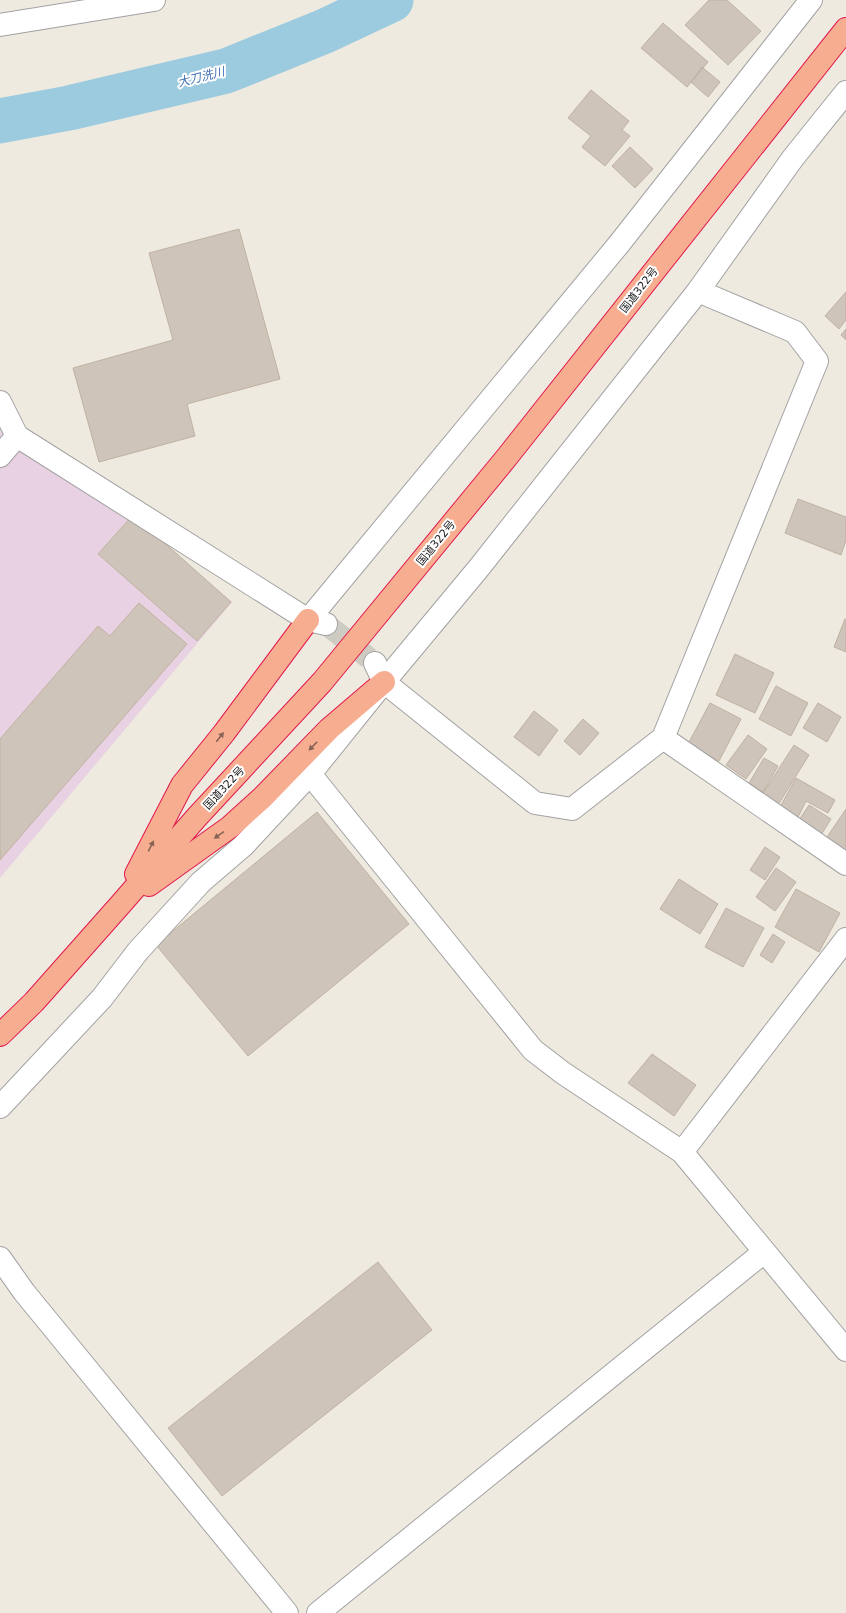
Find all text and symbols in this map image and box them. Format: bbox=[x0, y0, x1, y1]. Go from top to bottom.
water label: 大刀洗川 bbox=[176, 64, 228, 90]
street label: 国道322号 bbox=[617, 265, 661, 315]
street label: 国道322号 bbox=[414, 518, 458, 568]
one-way arrow bbox=[216, 731, 225, 742]
one-way arrow bbox=[308, 741, 318, 751]
street label: 国道322号 bbox=[201, 764, 247, 812]
one-way arrow bbox=[214, 831, 224, 839]
one-way arrow bbox=[148, 840, 154, 852]

